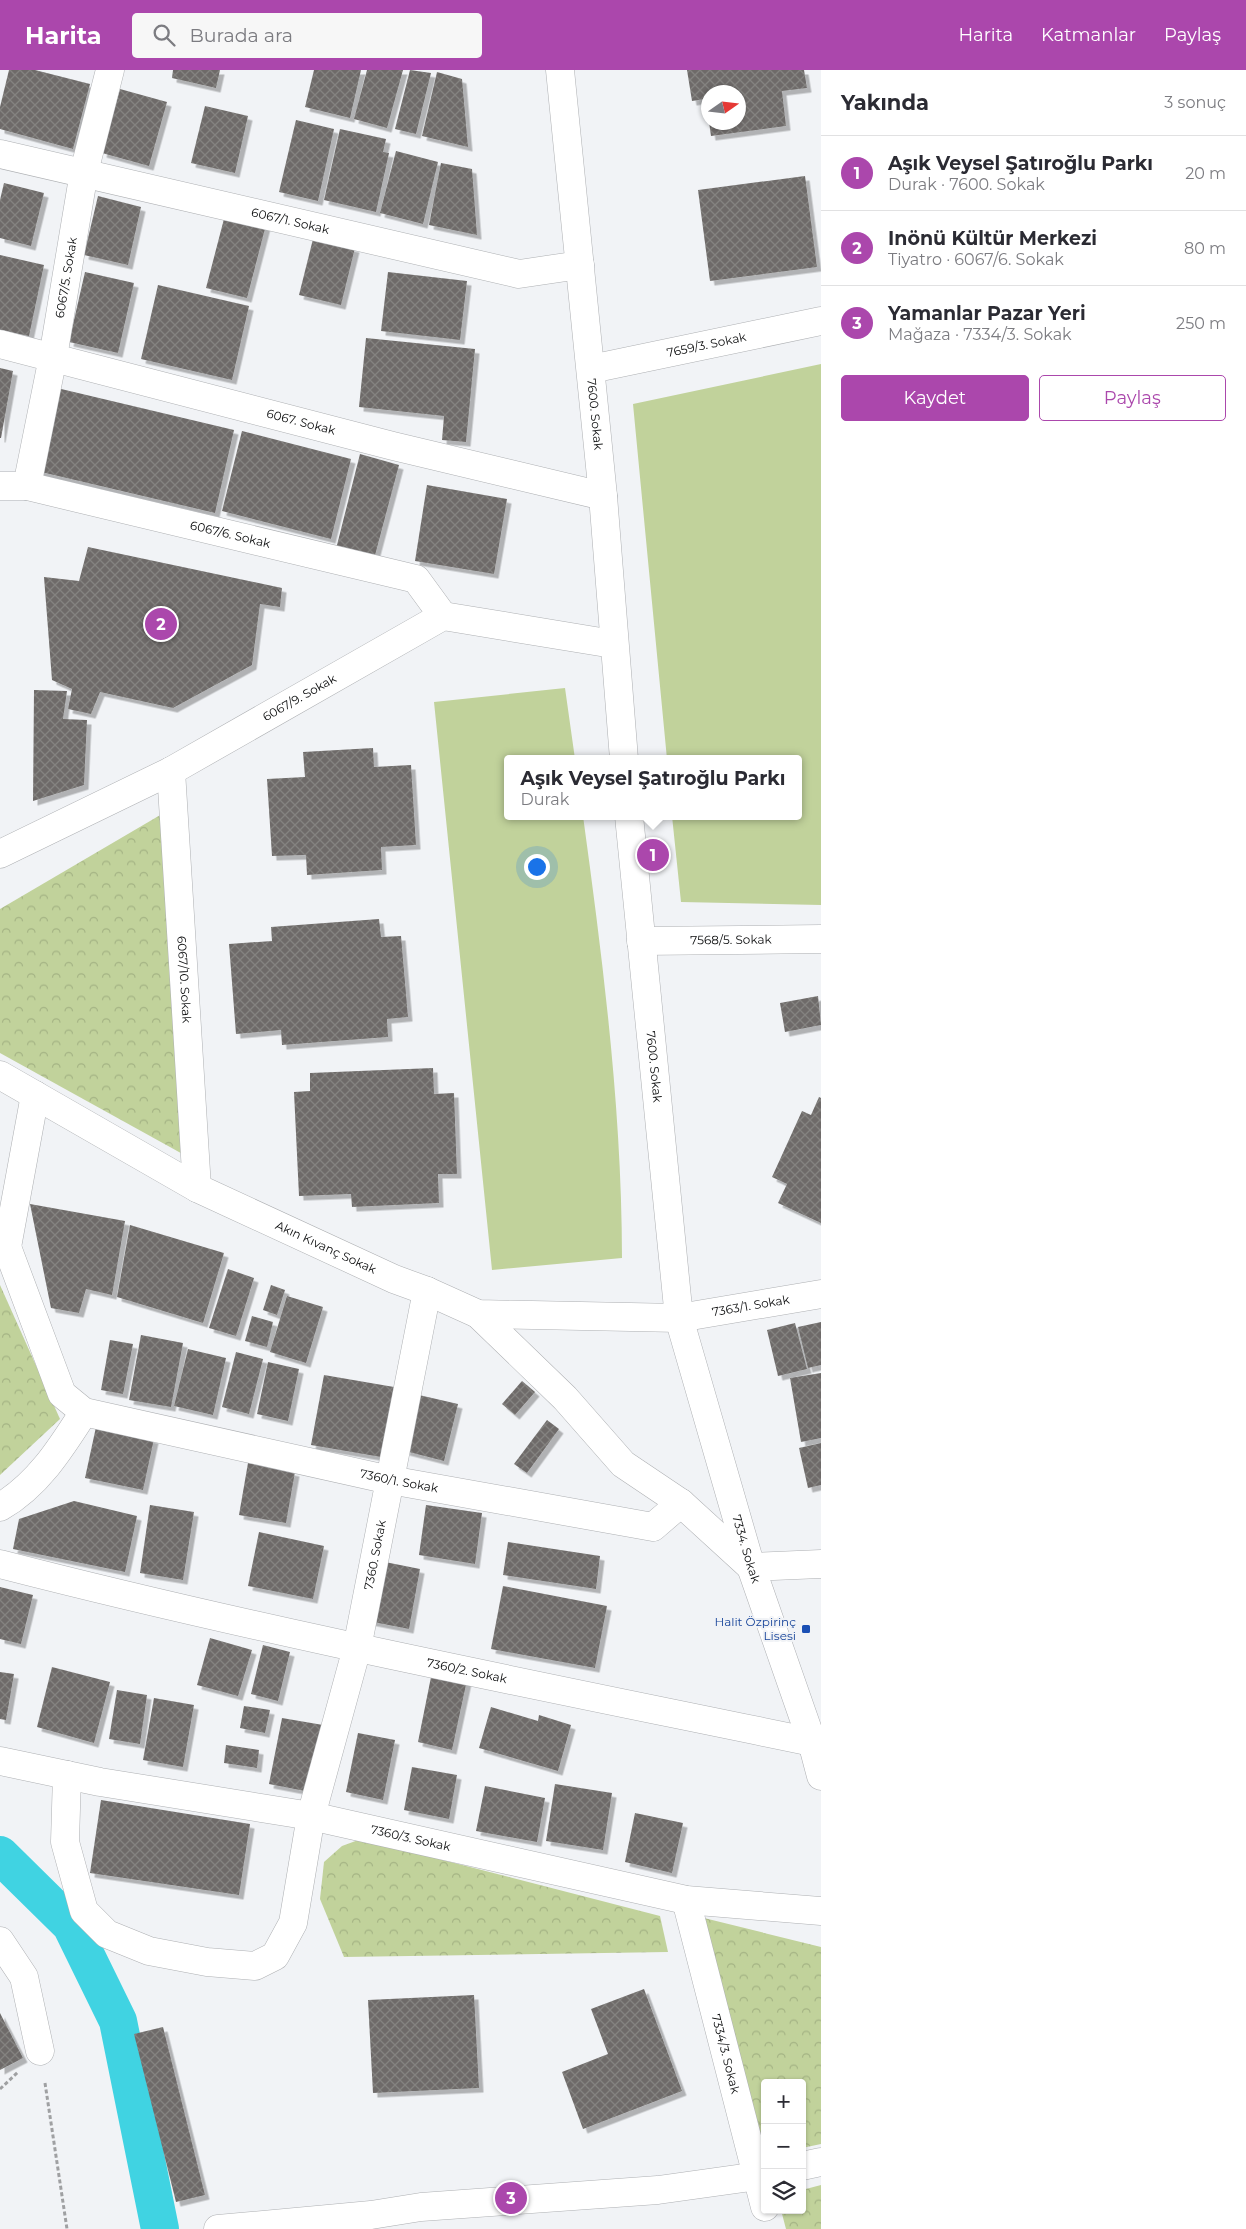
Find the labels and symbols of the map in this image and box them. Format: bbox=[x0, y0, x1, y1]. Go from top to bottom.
north arrow bbox=[701, 85, 746, 130]
street label: 6067/1. Sokak bbox=[250, 204, 332, 237]
street label: 6067/5. Sokak bbox=[52, 235, 80, 319]
street label: 7659/3. Sokak bbox=[665, 329, 748, 360]
street label: 7600. Sokak bbox=[584, 378, 606, 452]
street label: 6067. Sokak bbox=[265, 405, 338, 438]
street label: 6067/6. Sokak bbox=[189, 517, 273, 551]
pin: 2 bbox=[145, 605, 177, 643]
street label: 6067/9. Sokak bbox=[260, 670, 339, 724]
pin: 1 bbox=[637, 836, 669, 874]
your location bbox=[524, 854, 550, 880]
street label: 7568/5. Sokak bbox=[690, 932, 773, 947]
street label: 6067/10. Sokak bbox=[174, 935, 195, 1025]
street label: 7600. Sokak bbox=[643, 1030, 666, 1104]
street label: Akın Kıvanç Sokak bbox=[273, 1217, 380, 1277]
street label: 7363/1. Sokak bbox=[711, 1291, 791, 1319]
street label: 7360/1. Sokak bbox=[359, 1466, 440, 1496]
street label: 7334. Sokak bbox=[729, 1513, 764, 1586]
street label: 7360. Sokak bbox=[361, 1518, 389, 1591]
place label: Halit Özpirinç Lisesi bbox=[714, 1614, 796, 1643]
marker: Halit Özpirinç Lisesi bbox=[800, 1623, 812, 1635]
street label: 7360/2. Sokak bbox=[425, 1655, 509, 1686]
street label: 7360/3. Sokak bbox=[369, 1822, 453, 1854]
street label: 7334/3. Sokak bbox=[709, 2013, 744, 2096]
pin: 3 bbox=[495, 2179, 527, 2217]

